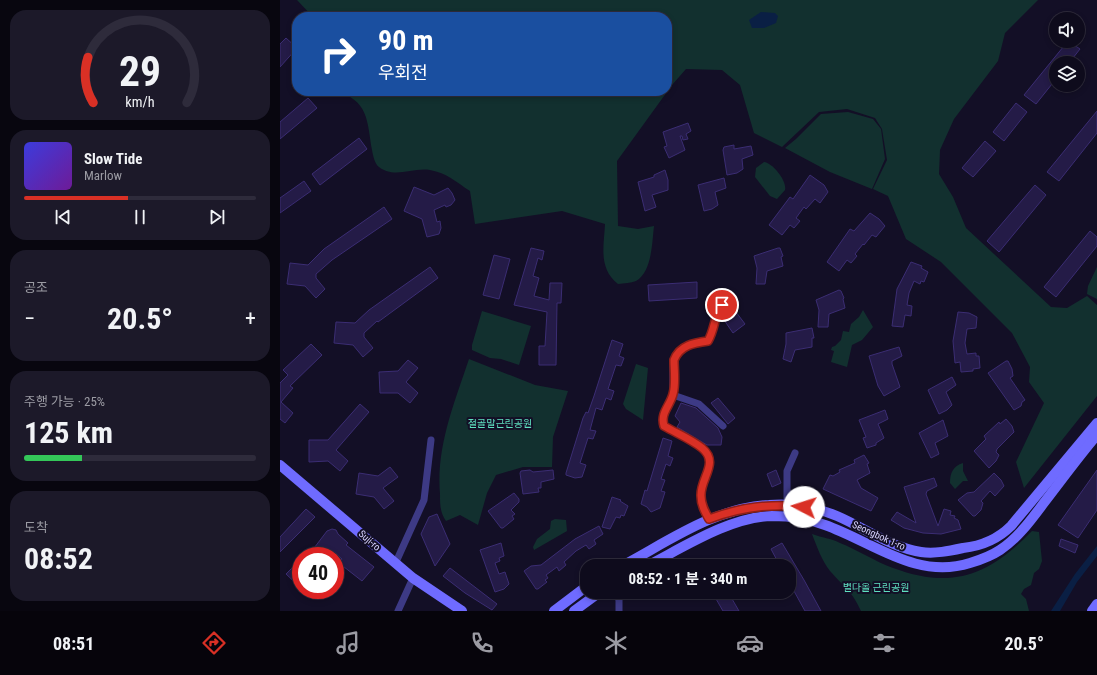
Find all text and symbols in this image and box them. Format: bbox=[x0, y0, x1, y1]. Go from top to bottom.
map controls bbox=[1049, 12, 1085, 92]
button: sound bbox=[1049, 12, 1085, 48]
text: 90 m bbox=[378, 24, 434, 57]
icon: right bbox=[312, 28, 364, 80]
text: 29 bbox=[119, 47, 161, 96]
button: layers bbox=[1049, 56, 1085, 92]
text: 우회전 bbox=[378, 62, 428, 83]
text: km/h bbox=[125, 94, 155, 110]
text: Slow Tide bbox=[84, 150, 142, 168]
text: Marlow bbox=[84, 168, 122, 183]
icon: previous bbox=[52, 206, 74, 228]
icon: pause bbox=[129, 206, 151, 228]
icon: next bbox=[206, 206, 228, 228]
text: 공조 bbox=[24, 280, 48, 295]
pin bbox=[705, 288, 739, 322]
icon: arrive bbox=[711, 294, 733, 316]
text: 20.5° bbox=[107, 301, 173, 336]
text: − bbox=[24, 306, 35, 331]
text: + bbox=[245, 306, 256, 331]
text: 주행 가능 · 25% bbox=[24, 394, 105, 409]
text: 125 km bbox=[24, 415, 113, 450]
park label: 절골말근린공원 bbox=[468, 418, 532, 429]
position arrow bbox=[783, 486, 825, 528]
street label: Seongbok 1-ro bbox=[851, 519, 907, 552]
text: 도착 bbox=[24, 520, 48, 535]
street label: Suji-ro bbox=[357, 528, 383, 553]
text: 08:52 bbox=[24, 541, 93, 576]
speed limit sign: 40 bbox=[292, 547, 344, 599]
text: 08:52 · 1 분 · 340 m bbox=[629, 570, 747, 588]
park label: 별다올 근린공원 bbox=[843, 582, 909, 593]
icon: directions bbox=[200, 629, 228, 657]
icon: music bbox=[334, 629, 362, 657]
icon: phone bbox=[468, 629, 496, 657]
icon: climate bbox=[602, 629, 630, 657]
icon: car bbox=[736, 629, 764, 657]
icon: filters bbox=[870, 629, 898, 657]
text: 08:51 bbox=[53, 633, 94, 654]
text: 20.5° bbox=[1004, 633, 1044, 654]

